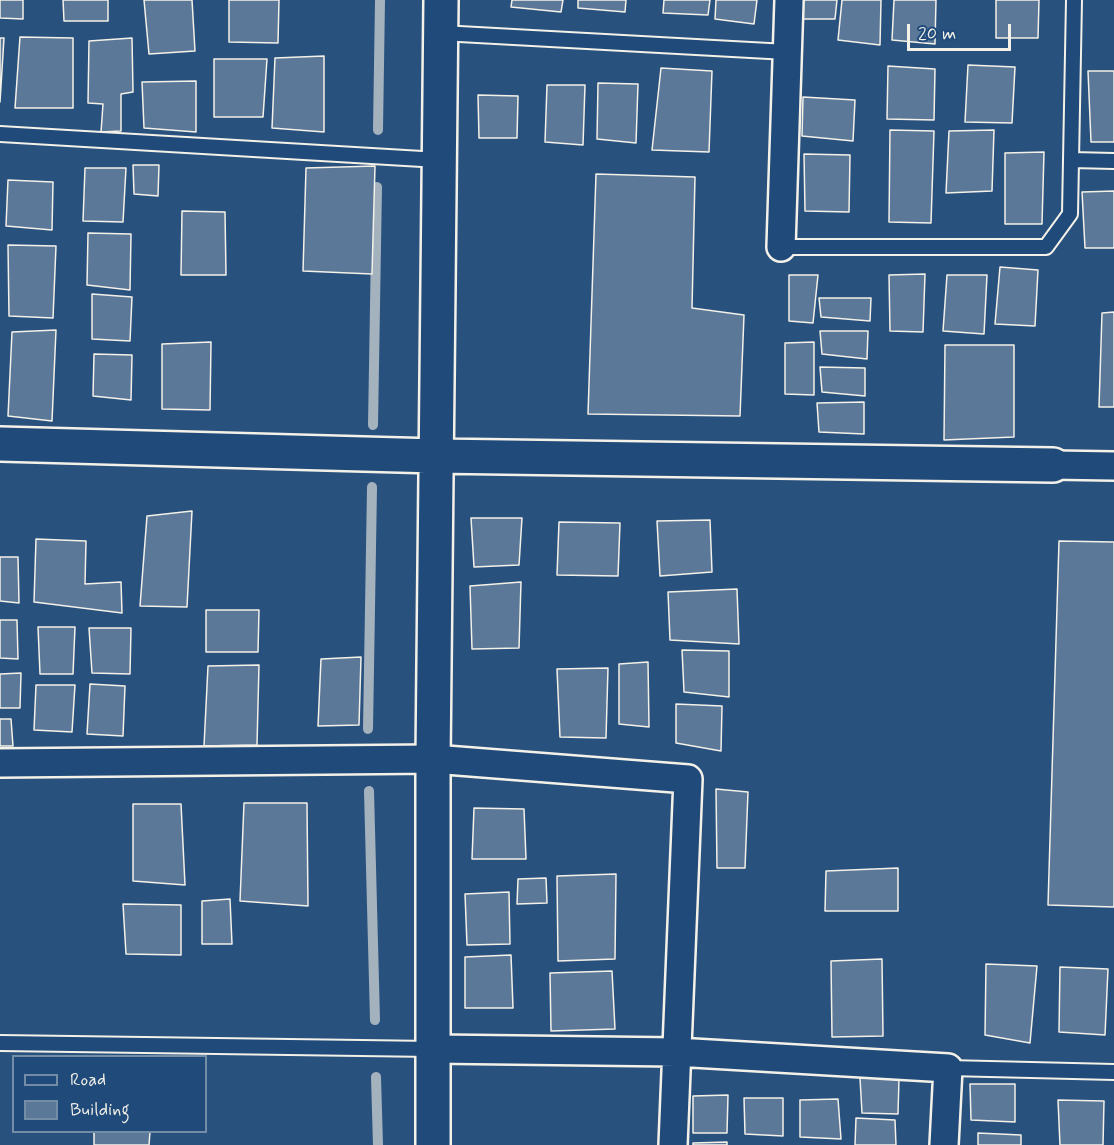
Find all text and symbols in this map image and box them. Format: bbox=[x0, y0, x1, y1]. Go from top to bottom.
scale bar bbox=[910, 12, 1014, 50]
text: 20 m bbox=[918, 22, 956, 46]
legend bbox=[12, 1055, 207, 1133]
text: Road bbox=[70, 1068, 106, 1092]
text: Building bbox=[70, 1098, 130, 1122]

